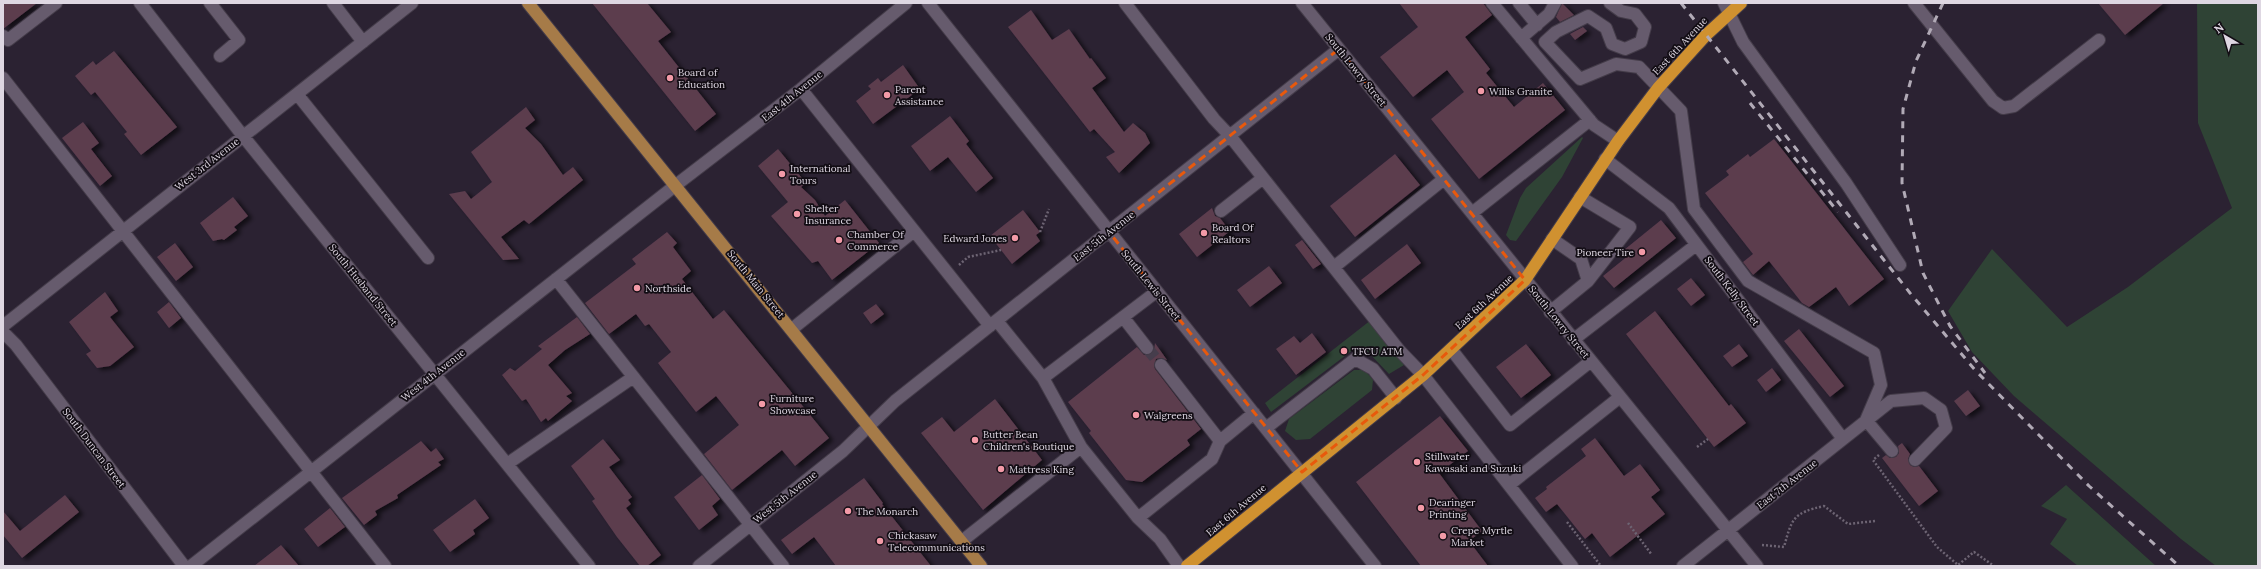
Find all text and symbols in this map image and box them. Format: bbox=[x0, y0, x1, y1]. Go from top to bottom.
street label: East 6th Avenue bbox=[1650, 14, 1711, 78]
north arrow bbox=[2205, 16, 2245, 56]
text: N bbox=[2211, 20, 2227, 36]
street label: South Lowry Street bbox=[1323, 31, 1390, 109]
place label: Board of Education bbox=[678, 66, 725, 91]
street label: East 4th Avenue bbox=[759, 67, 825, 124]
marker: Board of Education bbox=[665, 73, 675, 83]
place label: Parent Assistance bbox=[894, 83, 944, 108]
place label: Willis Granite bbox=[1489, 85, 1553, 98]
marker: Willis Granite bbox=[1476, 86, 1486, 96]
marker: Parent Assistance bbox=[882, 90, 892, 100]
street label: West 3rd Avenue bbox=[172, 134, 242, 193]
place label: International Tours bbox=[790, 162, 851, 187]
marker: International Tours bbox=[777, 169, 787, 179]
place label: Shelter Insurance bbox=[805, 202, 852, 227]
street label: East 5th Avenue bbox=[1071, 208, 1138, 264]
marker: Shelter Insurance bbox=[792, 209, 802, 219]
place label: Board Of Realtors bbox=[1212, 221, 1254, 246]
place label: Chamber Of Commerce bbox=[847, 228, 904, 253]
marker: Board Of Realtors bbox=[1199, 228, 1209, 238]
place label: Edward Jones bbox=[943, 232, 1007, 245]
marker: Edward Jones bbox=[1010, 233, 1020, 243]
marker: Chamber Of Commerce bbox=[834, 235, 844, 245]
street label: South Husband Street bbox=[326, 241, 400, 329]
place label: Pioneer Tire bbox=[1577, 246, 1635, 259]
street label: South Main Street bbox=[724, 247, 788, 321]
street label: South Lewis Street bbox=[1118, 247, 1184, 323]
marker: Pioneer Tire bbox=[1637, 247, 1647, 257]
street label: South Kelly Street bbox=[1702, 254, 1762, 328]
street label: East 6th Avenue bbox=[1452, 271, 1516, 332]
place label: Northside bbox=[645, 282, 692, 295]
marker: Northside bbox=[632, 283, 642, 293]
street label: South Lowry Street bbox=[1526, 283, 1593, 361]
place label: TFCU ATM bbox=[1352, 345, 1403, 358]
street label: West 4th Avenue bbox=[398, 346, 468, 404]
marker: TFCU ATM bbox=[1339, 346, 1349, 356]
place label: Furniture Showcase bbox=[770, 392, 816, 417]
marker: Furniture Showcase bbox=[757, 399, 767, 409]
street label: South Duncan Street bbox=[60, 405, 128, 491]
place label: Walgreens bbox=[1144, 409, 1193, 422]
marker: Walgreens bbox=[1131, 410, 1141, 420]
place label: Butter Bean Children's Boutique bbox=[983, 428, 1075, 453]
marker: Butter Bean Children's Boutique bbox=[970, 435, 980, 445]
place label: Stillwater Kawasaki and Suzuki bbox=[1425, 450, 1521, 475]
street label: East 7th Avenue bbox=[1754, 456, 1820, 512]
marker: Stillwater Kawasaki and Suzuki bbox=[1412, 457, 1422, 467]
place label: Mattress King bbox=[1009, 463, 1074, 476]
marker: Mattress King bbox=[996, 464, 1006, 474]
street label: West 5th Avenue bbox=[750, 468, 820, 526]
street label: East 6th Avenue bbox=[1203, 481, 1269, 539]
place label: Dearinger Printing bbox=[1429, 496, 1476, 521]
marker: Dearinger Printing bbox=[1416, 503, 1426, 513]
place label: The Monarch bbox=[856, 505, 918, 518]
marker: The Monarch bbox=[843, 506, 853, 516]
place label: Crepe Myrtle Market bbox=[1451, 524, 1513, 549]
place label: Chickasaw Telecommunications bbox=[888, 529, 985, 554]
marker: Crepe Myrtle Market bbox=[1438, 531, 1448, 541]
marker: Chickasaw Telecommunications bbox=[875, 536, 885, 546]

